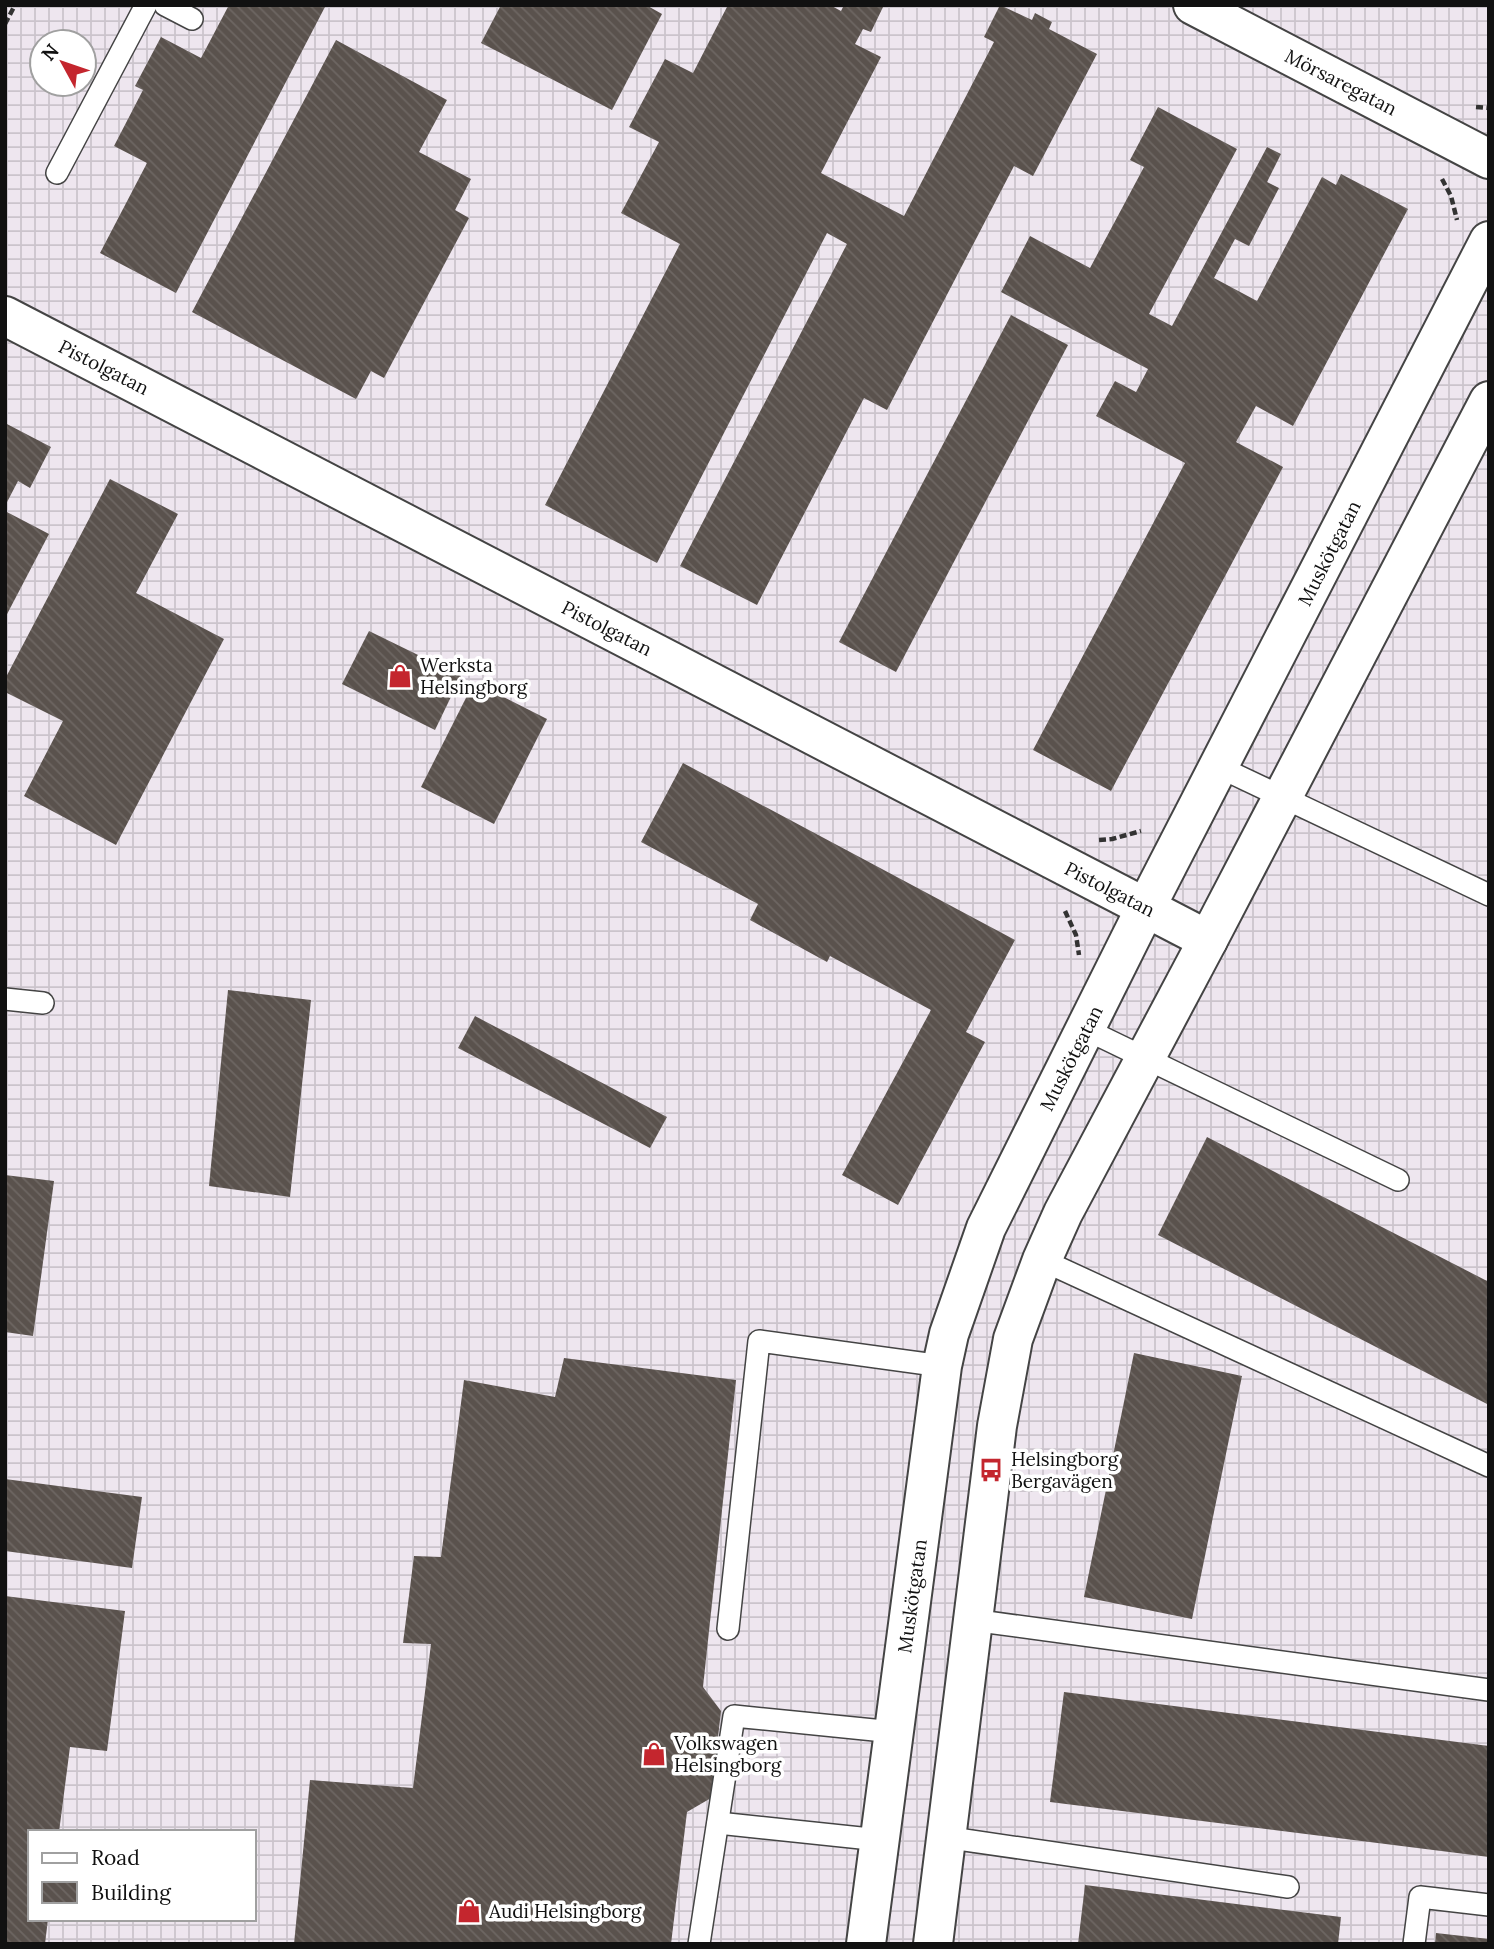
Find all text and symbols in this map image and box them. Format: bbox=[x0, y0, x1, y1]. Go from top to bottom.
north arrow bbox=[28, 28, 98, 98]
text: N bbox=[36, 38, 64, 65]
street label: Mörsaregatan bbox=[1281, 43, 1401, 121]
street label: Pistolgatan bbox=[55, 334, 153, 400]
street label: Muskötgatan bbox=[1292, 496, 1366, 610]
street label: Pistolgatan bbox=[558, 595, 656, 661]
place label: Werksta Helsingborg bbox=[420, 653, 528, 699]
shop icon: Werksta Helsingborg bbox=[386, 662, 414, 690]
street label: Pistolgatan bbox=[1061, 856, 1159, 922]
street label: Muskötgatan bbox=[1034, 1001, 1108, 1115]
place label: Helsingborg Bergavägen bbox=[1011, 1447, 1119, 1493]
bus stop icon: Helsingborg Bergavägen bbox=[977, 1456, 1005, 1484]
street label: Muskötgatan bbox=[892, 1537, 932, 1655]
place label: Volkswagen Helsingborg bbox=[673, 1731, 782, 1777]
shop icon: Volkswagen Helsingborg bbox=[640, 1740, 668, 1768]
legend bbox=[28, 1830, 256, 1921]
text: Road bbox=[91, 1844, 140, 1871]
text: Building bbox=[91, 1879, 171, 1906]
shop icon: Audi Helsingborg bbox=[455, 1897, 483, 1925]
place label: Audi Helsingborg bbox=[488, 1899, 642, 1923]

